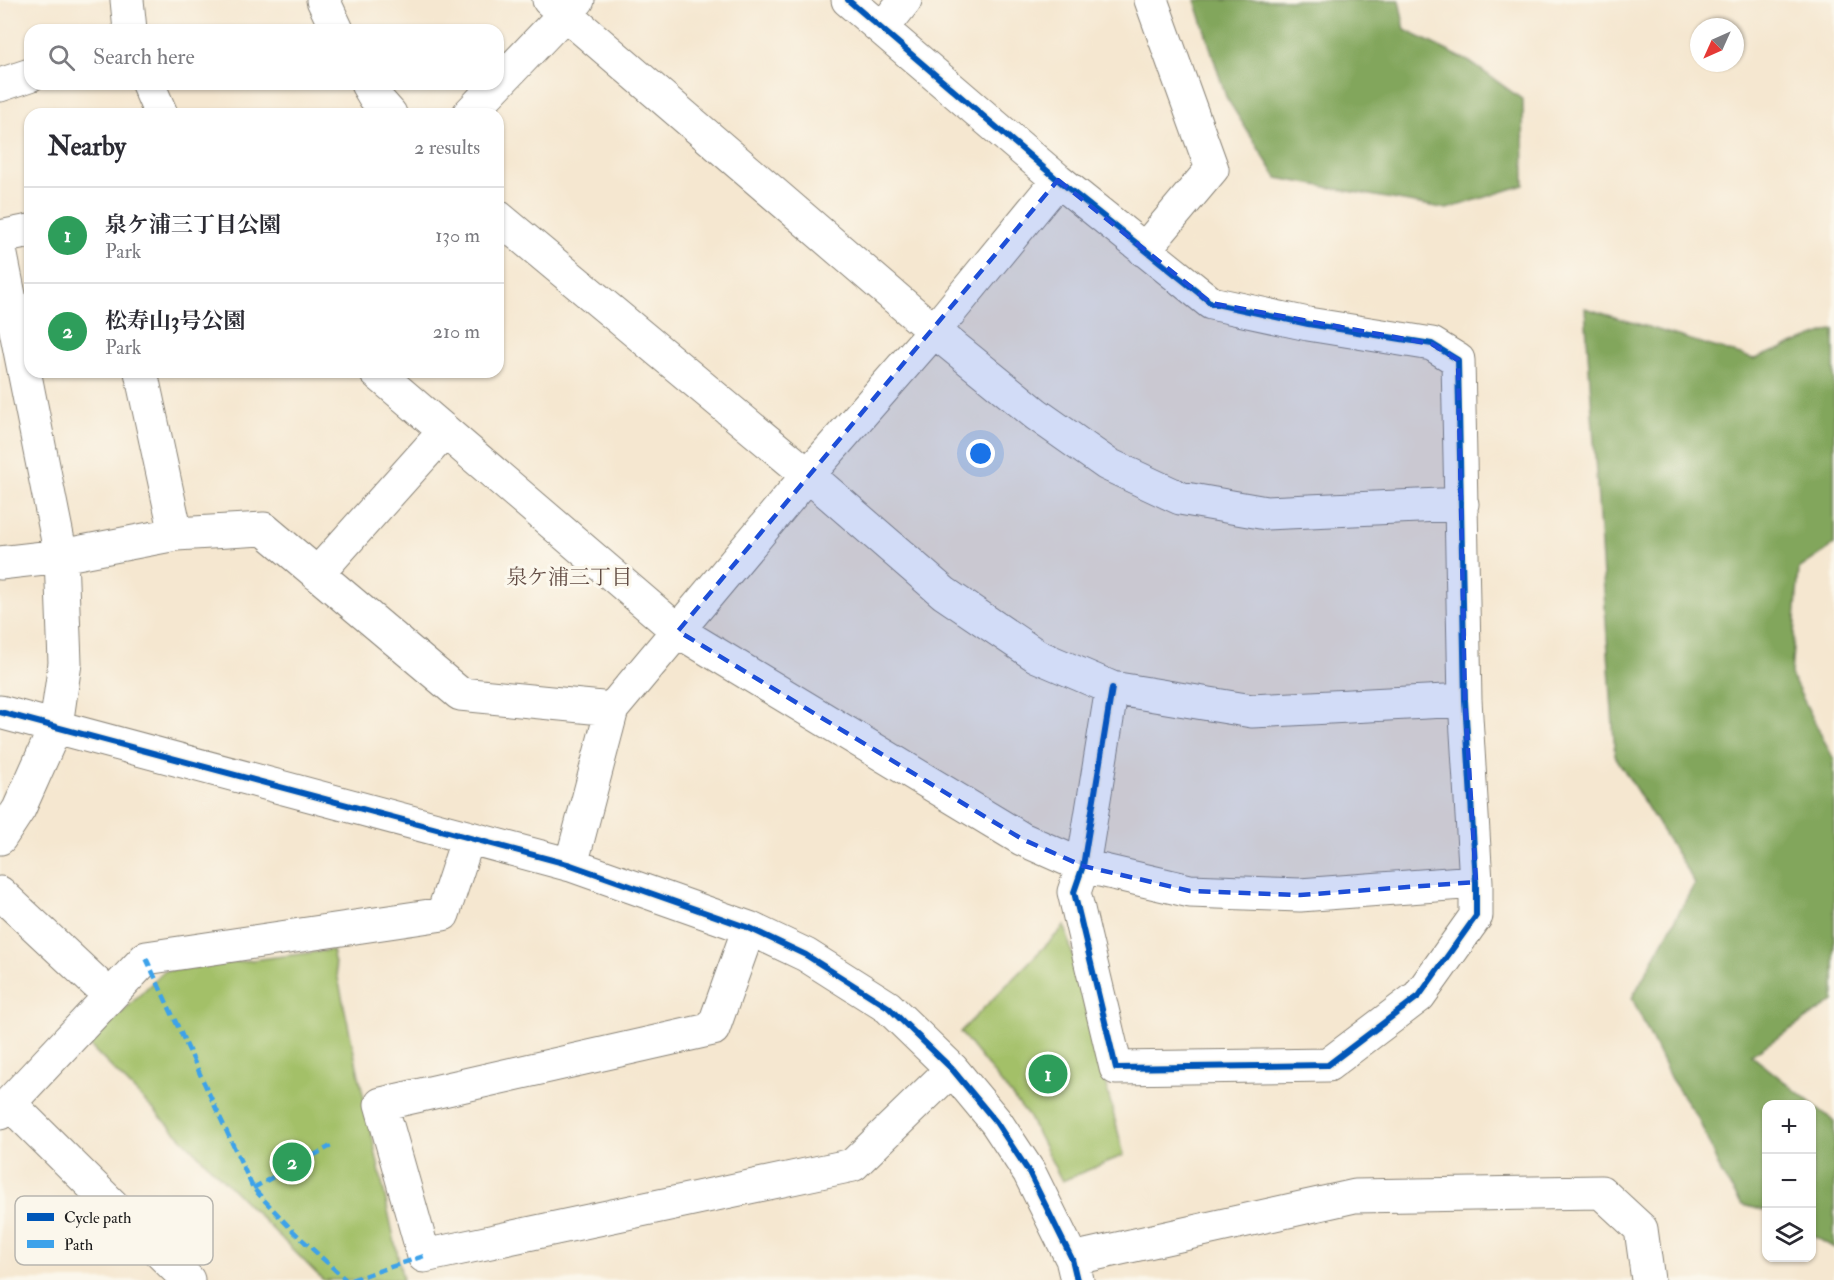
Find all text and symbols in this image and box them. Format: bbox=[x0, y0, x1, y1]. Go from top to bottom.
north arrow bbox=[1690, 18, 1744, 72]
search box bbox=[24, 24, 504, 90]
icon: search bbox=[45, 41, 78, 74]
text: Search here bbox=[93, 43, 195, 71]
text: Nearby bbox=[48, 131, 126, 163]
text: 2 results bbox=[414, 135, 480, 160]
text: 泉ケ浦三丁目公園 bbox=[105, 211, 281, 239]
text: 1 bbox=[64, 223, 71, 248]
text: 130 m bbox=[435, 223, 480, 248]
text: Park bbox=[105, 239, 141, 264]
text: 松寿山3号公園 bbox=[105, 307, 245, 335]
text: 2 bbox=[62, 319, 73, 344]
text: 210 m bbox=[433, 319, 480, 344]
text: Park bbox=[105, 335, 141, 360]
your location bbox=[966, 439, 995, 468]
district label: 泉ケ浦三丁目 bbox=[506, 564, 632, 591]
pin: 1 bbox=[1028, 1052, 1068, 1096]
map controls bbox=[1762, 1100, 1816, 1262]
button: + bbox=[1762, 1100, 1816, 1154]
pin: 2 bbox=[272, 1140, 312, 1184]
button: − bbox=[1762, 1154, 1816, 1208]
legend bbox=[15, 1196, 213, 1265]
text: Cycle path bbox=[64, 1208, 132, 1229]
button: layers bbox=[1762, 1208, 1816, 1262]
text: Path bbox=[64, 1235, 94, 1255]

